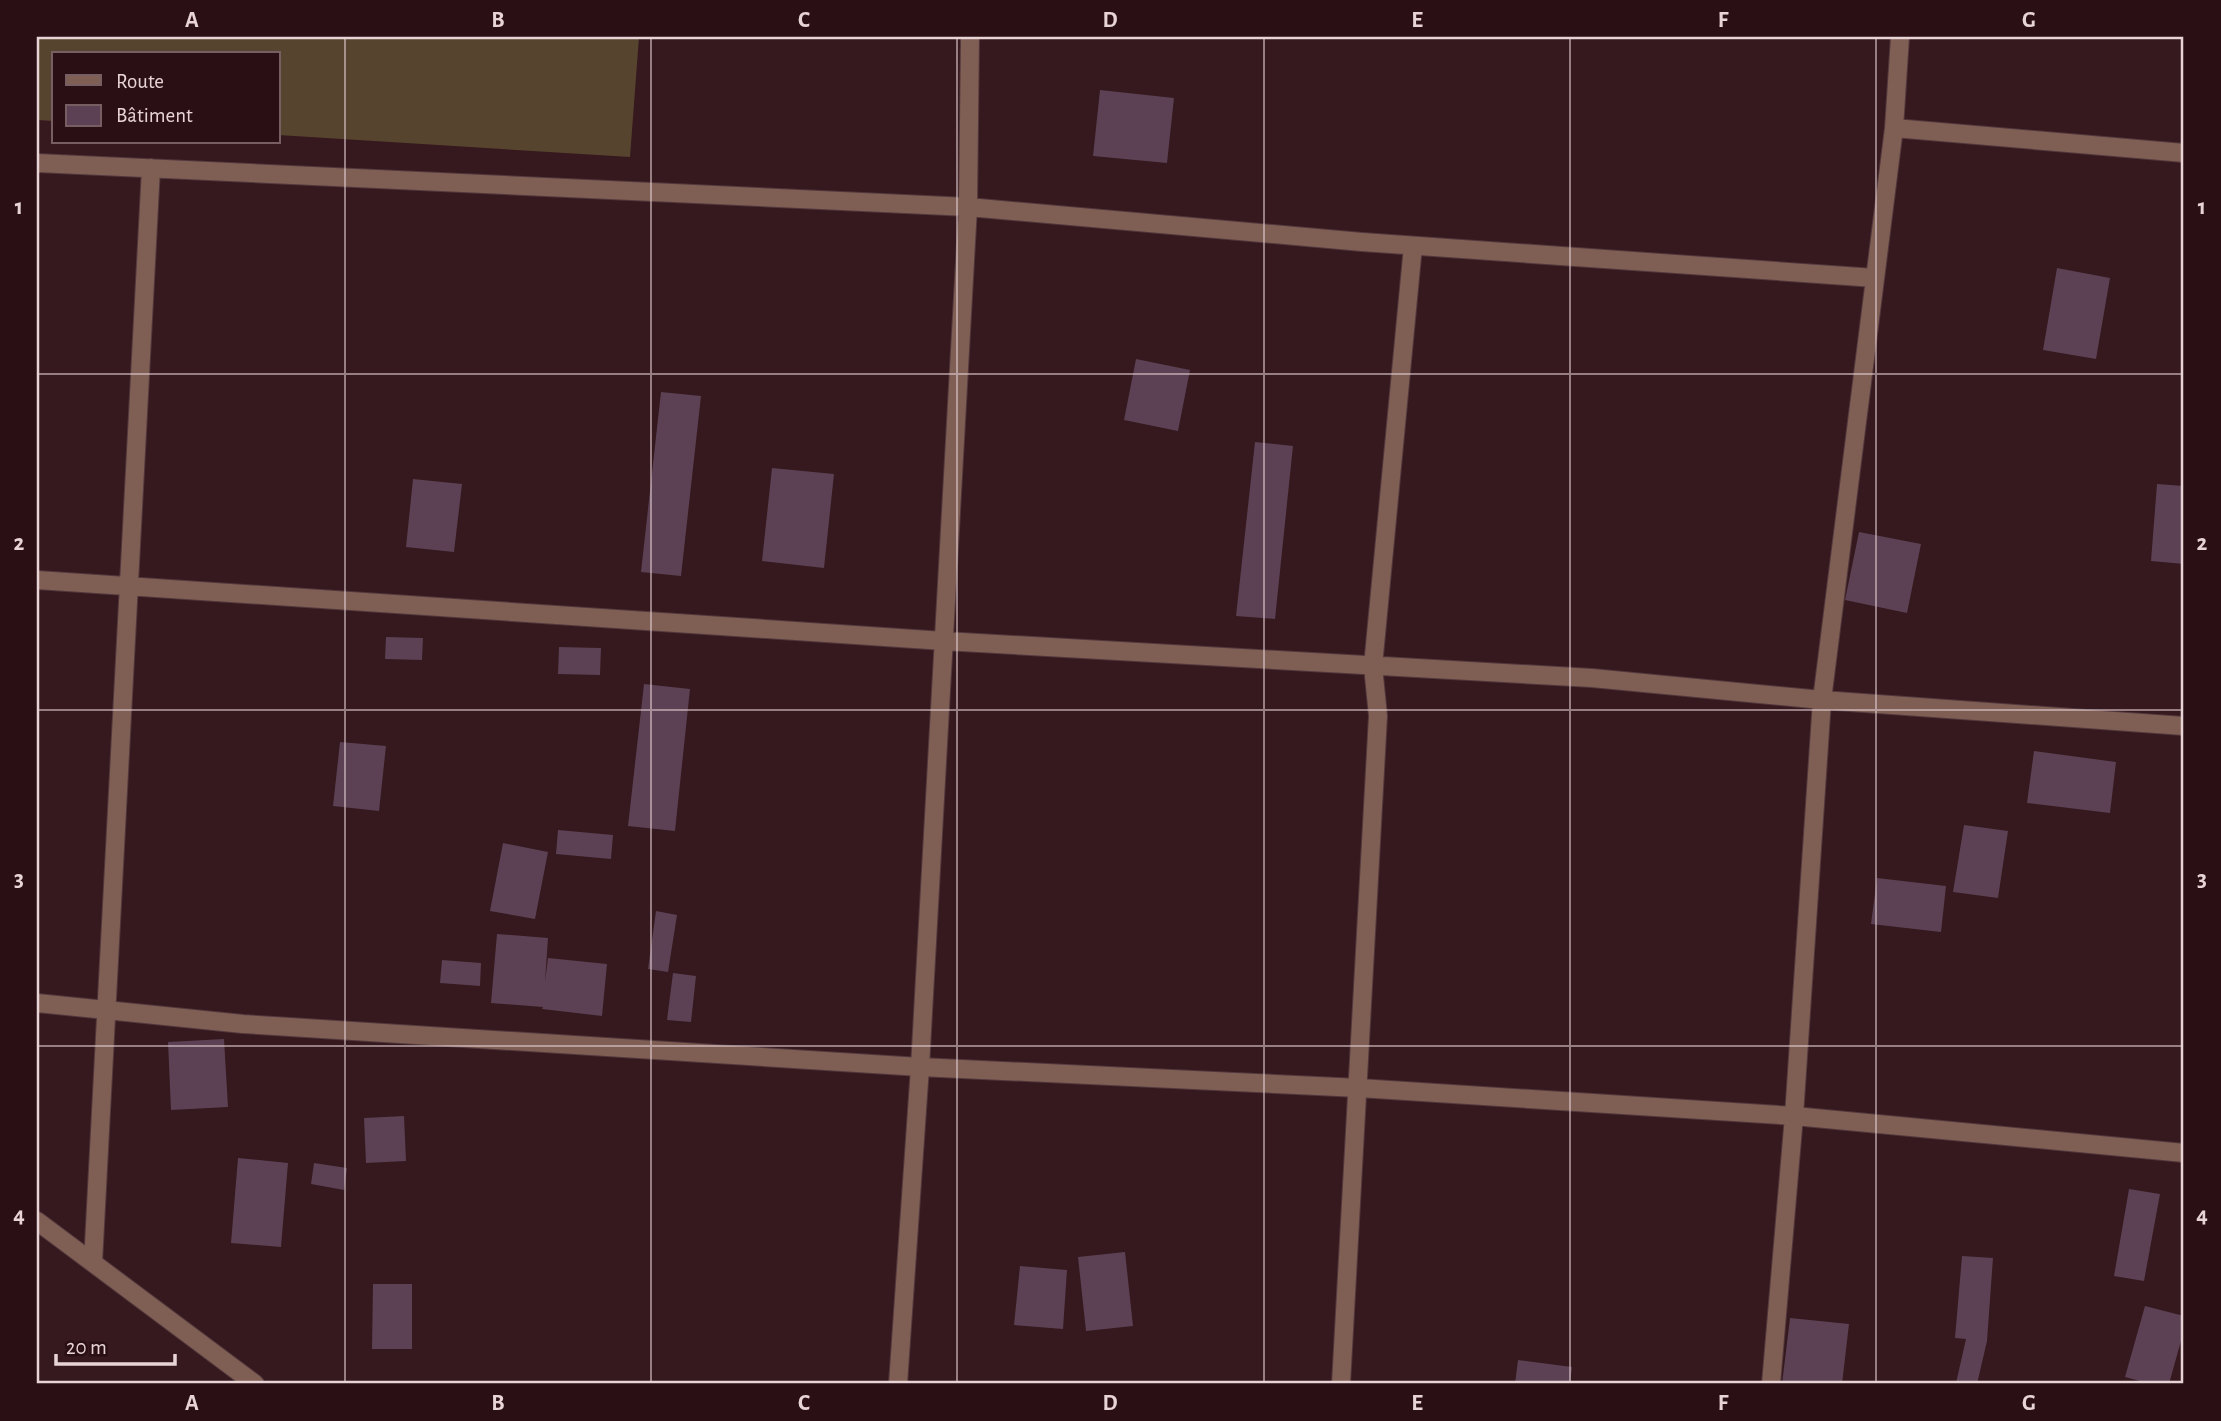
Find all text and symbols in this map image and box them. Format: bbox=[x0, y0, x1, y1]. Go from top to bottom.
text: A bbox=[185, 9, 199, 32]
text: B bbox=[491, 9, 505, 32]
text: C bbox=[798, 9, 810, 32]
text: D bbox=[1102, 9, 1118, 32]
text: E bbox=[1411, 9, 1423, 32]
text: F bbox=[1718, 9, 1729, 32]
text: G bbox=[2022, 9, 2036, 32]
legend bbox=[52, 52, 280, 144]
text: Route bbox=[116, 71, 164, 92]
text: Bâtiment bbox=[116, 105, 193, 126]
text: 1 bbox=[15, 196, 23, 219]
text: 1 bbox=[2198, 196, 2206, 219]
text: 2 bbox=[14, 532, 25, 555]
text: 2 bbox=[2197, 532, 2208, 555]
text: 3 bbox=[14, 868, 24, 891]
text: 3 bbox=[2197, 868, 2207, 891]
text: 4 bbox=[13, 1204, 25, 1227]
text: 4 bbox=[2196, 1204, 2208, 1227]
scale bar bbox=[56, 1323, 175, 1367]
text: 20 m bbox=[66, 1337, 107, 1358]
text: A bbox=[185, 1392, 199, 1415]
text: B bbox=[491, 1392, 505, 1415]
text: C bbox=[798, 1392, 810, 1415]
text: D bbox=[1102, 1392, 1118, 1415]
text: E bbox=[1411, 1392, 1423, 1415]
text: F bbox=[1718, 1392, 1729, 1415]
text: G bbox=[2022, 1392, 2036, 1415]

